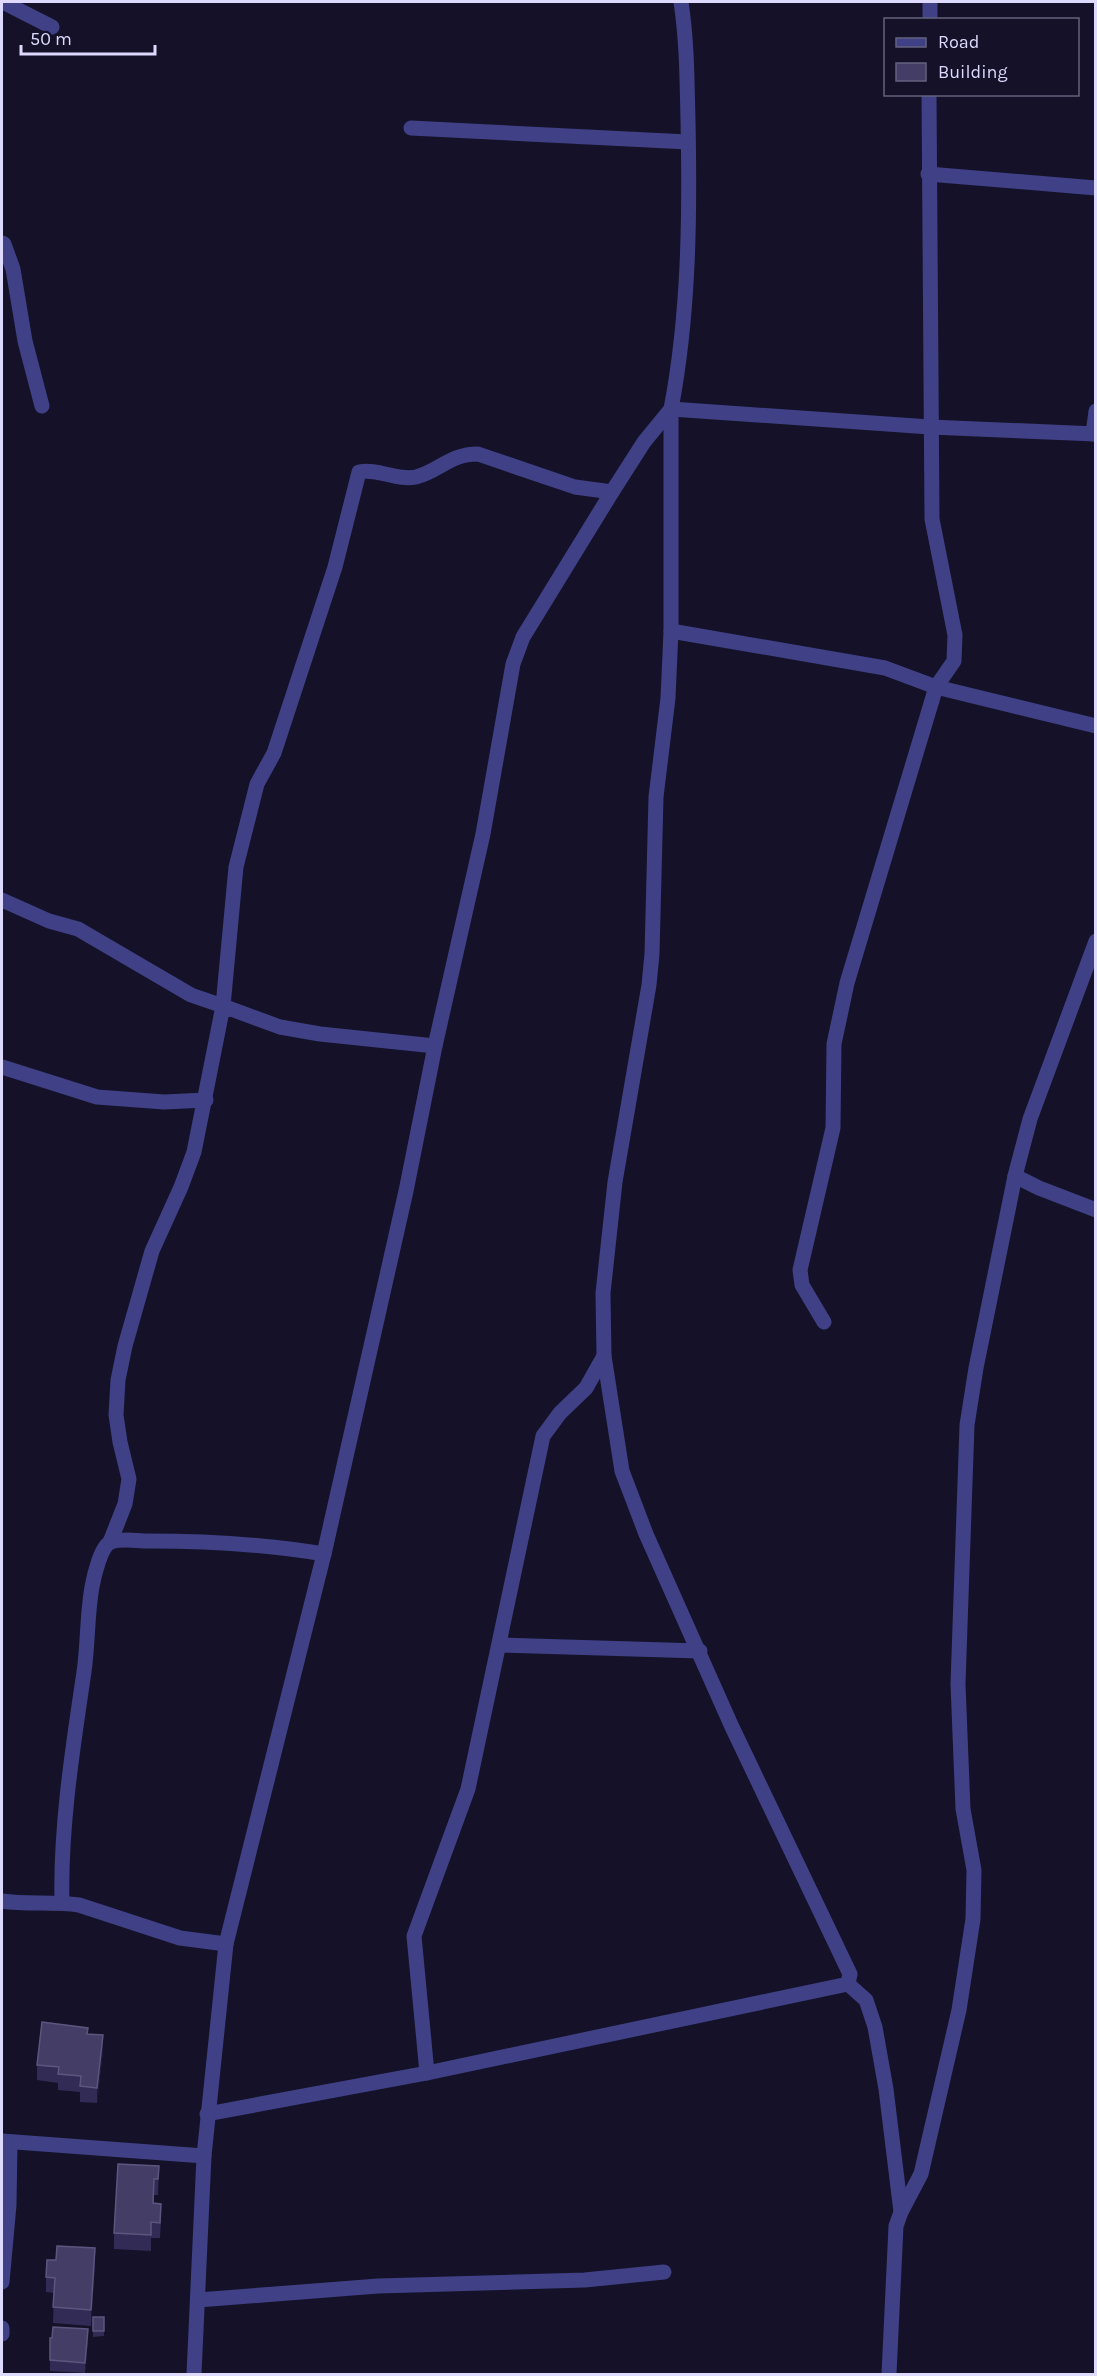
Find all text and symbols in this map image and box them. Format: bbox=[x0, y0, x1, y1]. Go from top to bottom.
scale bar bbox=[21, 18, 154, 56]
legend bbox=[884, 18, 1079, 96]
text: 50 m bbox=[30, 28, 72, 50]
text: Road bbox=[938, 31, 979, 53]
text: Building bbox=[938, 61, 1008, 83]

